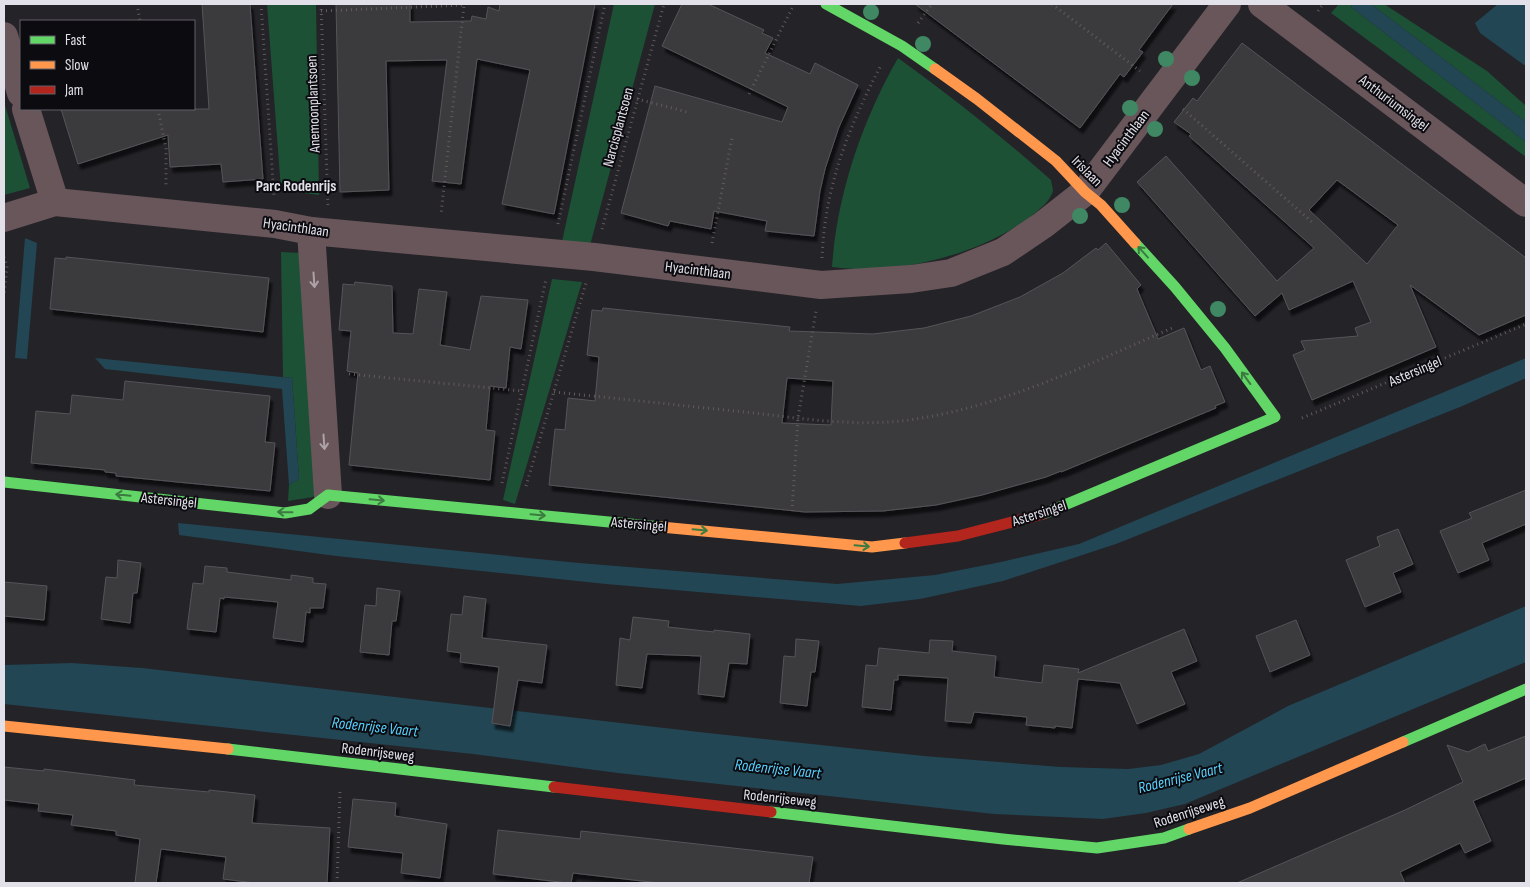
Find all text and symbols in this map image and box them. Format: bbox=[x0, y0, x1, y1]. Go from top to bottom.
legend bbox=[20, 20, 195, 110]
text: Fast bbox=[65, 31, 87, 50]
street label: Anemoonplantsoen bbox=[302, 55, 325, 154]
text: Slow bbox=[65, 56, 89, 75]
street label: Anthuriumsingel bbox=[1354, 70, 1432, 136]
text: Jam bbox=[64, 81, 83, 100]
street label: Narcisplantsoen bbox=[599, 85, 638, 169]
street label: Hyacinthlaan bbox=[1099, 106, 1154, 170]
street label: Irislaan bbox=[1067, 152, 1106, 191]
district label: Parc Rodenrijs bbox=[256, 177, 336, 196]
street label: Hyacinthlaan bbox=[262, 213, 330, 241]
one-way arrow bbox=[1138, 246, 1149, 259]
street label: Hyacinthlaan bbox=[664, 257, 732, 284]
one-way arrow bbox=[309, 271, 318, 287]
street label: Astersingel bbox=[1385, 352, 1445, 391]
one-way arrow bbox=[1241, 371, 1252, 385]
one-way arrow bbox=[320, 434, 329, 450]
street label: Astersingel bbox=[139, 488, 198, 513]
one-way arrow bbox=[116, 490, 132, 500]
one-way arrow bbox=[368, 495, 384, 504]
street label: Astersingel bbox=[1009, 496, 1069, 531]
one-way arrow bbox=[277, 507, 294, 517]
one-way arrow bbox=[530, 510, 546, 520]
street label: Astersingel bbox=[609, 513, 668, 536]
one-way arrow bbox=[692, 526, 708, 535]
one-way arrow bbox=[854, 541, 870, 550]
water label: Rodenrijse Vaart bbox=[331, 714, 420, 742]
street label: Rodenrijseweg bbox=[340, 739, 415, 766]
water label: Rodenrijse Vaart bbox=[734, 756, 823, 784]
water label: Rodenrijse Vaart bbox=[1136, 758, 1226, 798]
street label: Rodenrijseweg bbox=[743, 785, 817, 812]
street label: Rodenrijseweg bbox=[1151, 792, 1227, 833]

